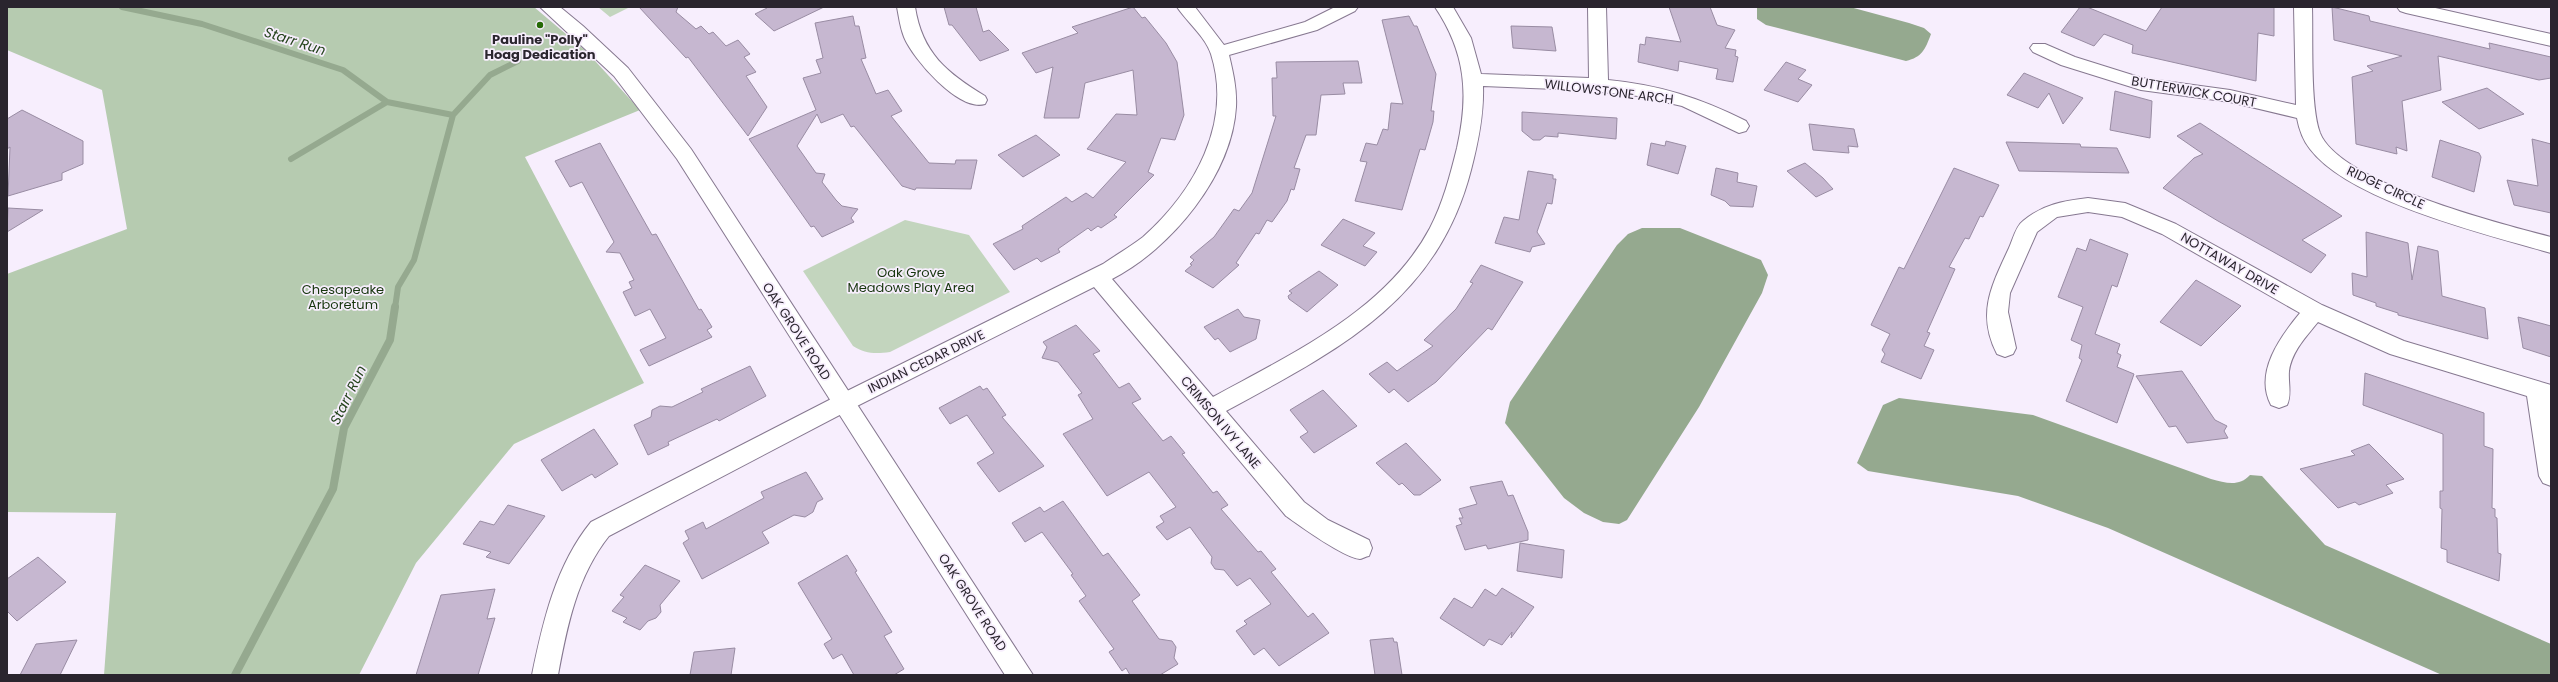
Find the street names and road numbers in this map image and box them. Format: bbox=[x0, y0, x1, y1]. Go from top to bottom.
street label: BUTTERWICK COURT bbox=[2130, 71, 2258, 112]
street label: WILLOWSTONE ARCH bbox=[1543, 74, 1675, 109]
street label: RIDGE CIRCLE bbox=[2344, 161, 2428, 214]
street label: NOTTAWAY DRIVE bbox=[2177, 228, 2282, 299]
street label: OAK GROVE ROAD bbox=[758, 279, 835, 384]
street label: INDIAN CEDAR DRIVE bbox=[865, 325, 988, 398]
street label: CRIMSON IVY LANE bbox=[1176, 372, 1265, 473]
street label: OAK GROVE ROAD bbox=[934, 550, 1011, 655]

